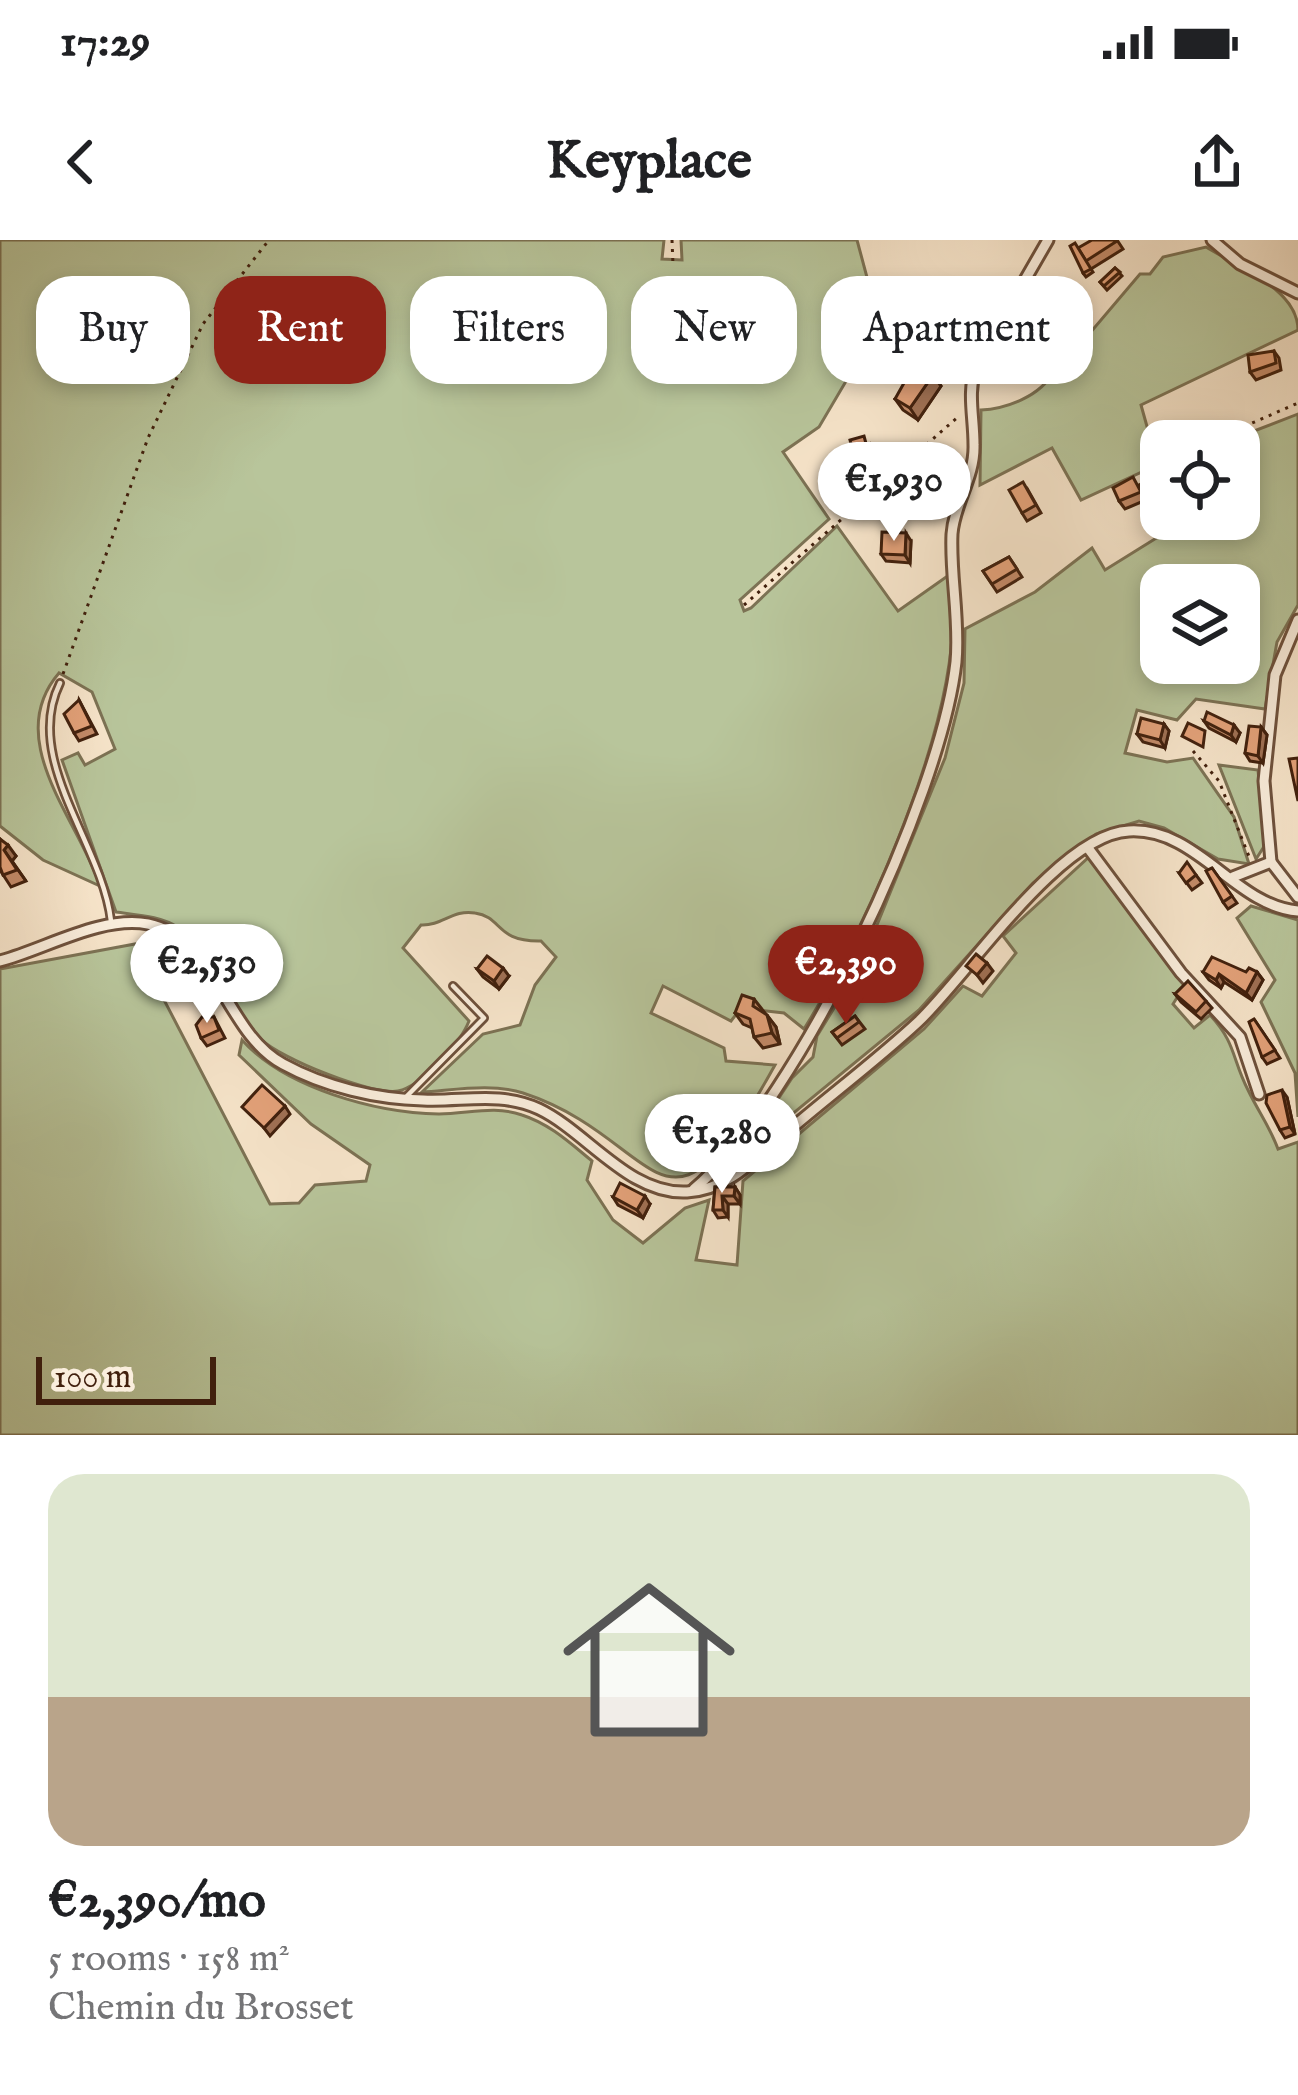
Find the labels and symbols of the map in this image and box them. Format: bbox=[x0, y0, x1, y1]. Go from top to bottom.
pin: €1,930 bbox=[796, 442, 992, 544]
pin: €2,530 bbox=[109, 924, 305, 1026]
pin: €2,390 bbox=[748, 925, 944, 1027]
pin: €1,280 bbox=[624, 1094, 820, 1196]
scale bar bbox=[36, 1351, 216, 1404]

